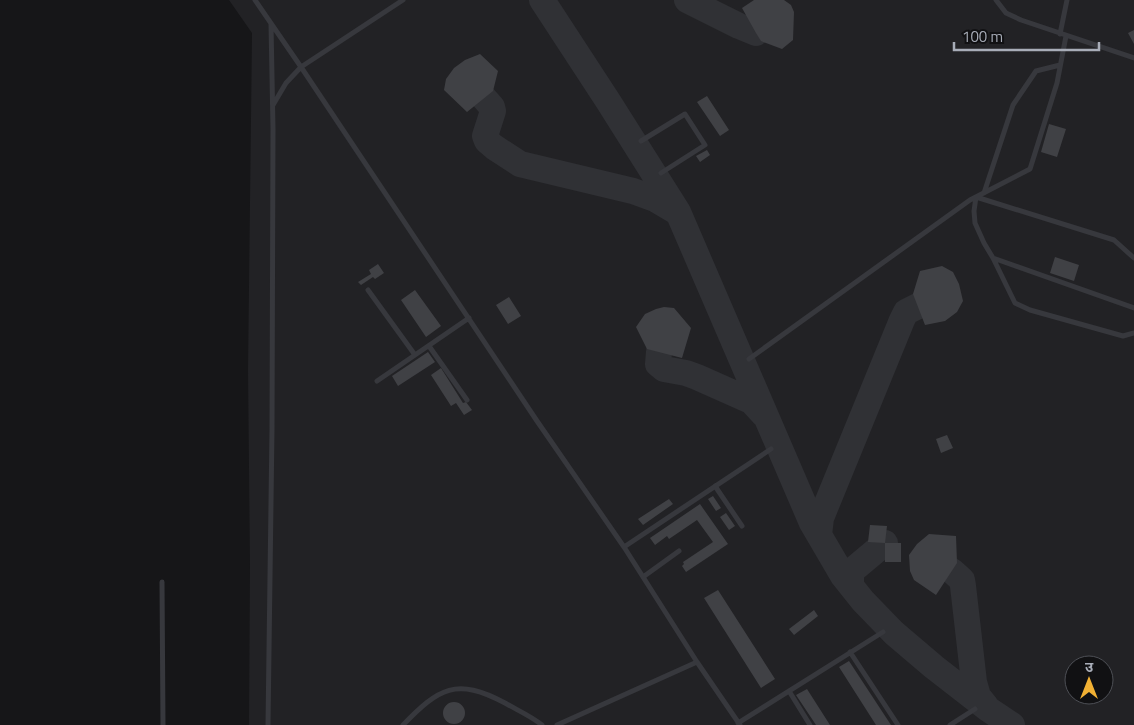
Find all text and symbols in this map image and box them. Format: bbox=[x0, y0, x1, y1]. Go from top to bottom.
scale bar bbox=[954, 20, 1099, 52]
text: 100 m bbox=[962, 25, 1003, 48]
north arrow bbox=[1064, 655, 1114, 705]
text: उ bbox=[1085, 656, 1094, 677]

